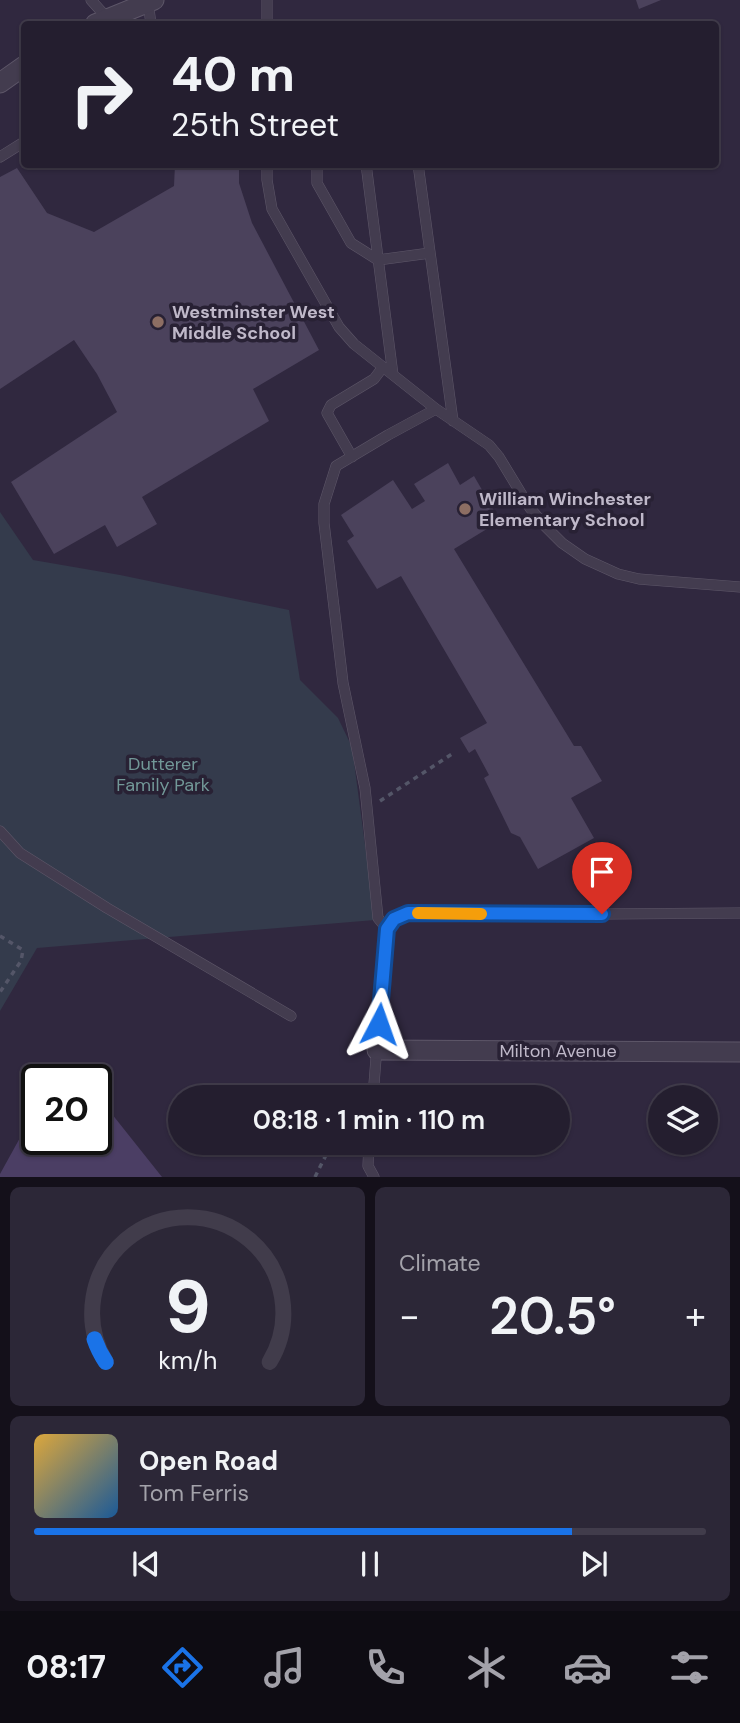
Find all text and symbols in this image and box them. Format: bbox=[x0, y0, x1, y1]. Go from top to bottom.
text: 40 m bbox=[171, 42, 295, 106]
icon: right bbox=[56, 49, 147, 140]
text: 25th Street bbox=[171, 104, 339, 146]
place label: Westminster West Middle School bbox=[172, 300, 335, 345]
marker: Westminster West Middle School bbox=[150, 314, 166, 330]
place label: William Winchester Elementary School bbox=[479, 487, 651, 532]
marker: William Winchester Elementary School bbox=[457, 501, 473, 517]
park label: Dutterer Family Park bbox=[116, 752, 210, 797]
pin bbox=[572, 842, 632, 914]
icon: arrive bbox=[583, 853, 621, 891]
position arrow bbox=[342, 987, 416, 1061]
street label: Milton Avenue bbox=[499, 1039, 617, 1063]
speed limit sign: 20 bbox=[21, 1064, 112, 1155]
map controls bbox=[648, 1085, 718, 1155]
button: layers bbox=[648, 1085, 718, 1155]
text: 08:18 · 1 min · 110 m bbox=[253, 1103, 485, 1137]
text: Climate bbox=[399, 1248, 481, 1278]
text: 9 bbox=[164, 1261, 211, 1356]
text: 20.5° bbox=[489, 1282, 616, 1350]
text: − bbox=[399, 1291, 420, 1341]
text: + bbox=[685, 1291, 706, 1341]
text: km/h bbox=[158, 1344, 217, 1377]
text: Open Road bbox=[139, 1444, 278, 1478]
text: Tom Ferris bbox=[139, 1478, 249, 1508]
icon: previous bbox=[127, 1545, 165, 1583]
icon: pause bbox=[351, 1545, 389, 1583]
icon: next bbox=[575, 1545, 613, 1583]
icon: directions bbox=[158, 1643, 207, 1692]
icon: music bbox=[260, 1643, 309, 1692]
icon: phone bbox=[361, 1643, 410, 1692]
icon: climate bbox=[462, 1643, 511, 1692]
icon: car bbox=[563, 1643, 612, 1692]
icon: filters bbox=[665, 1643, 714, 1692]
text: 08:17 bbox=[26, 1646, 106, 1688]

